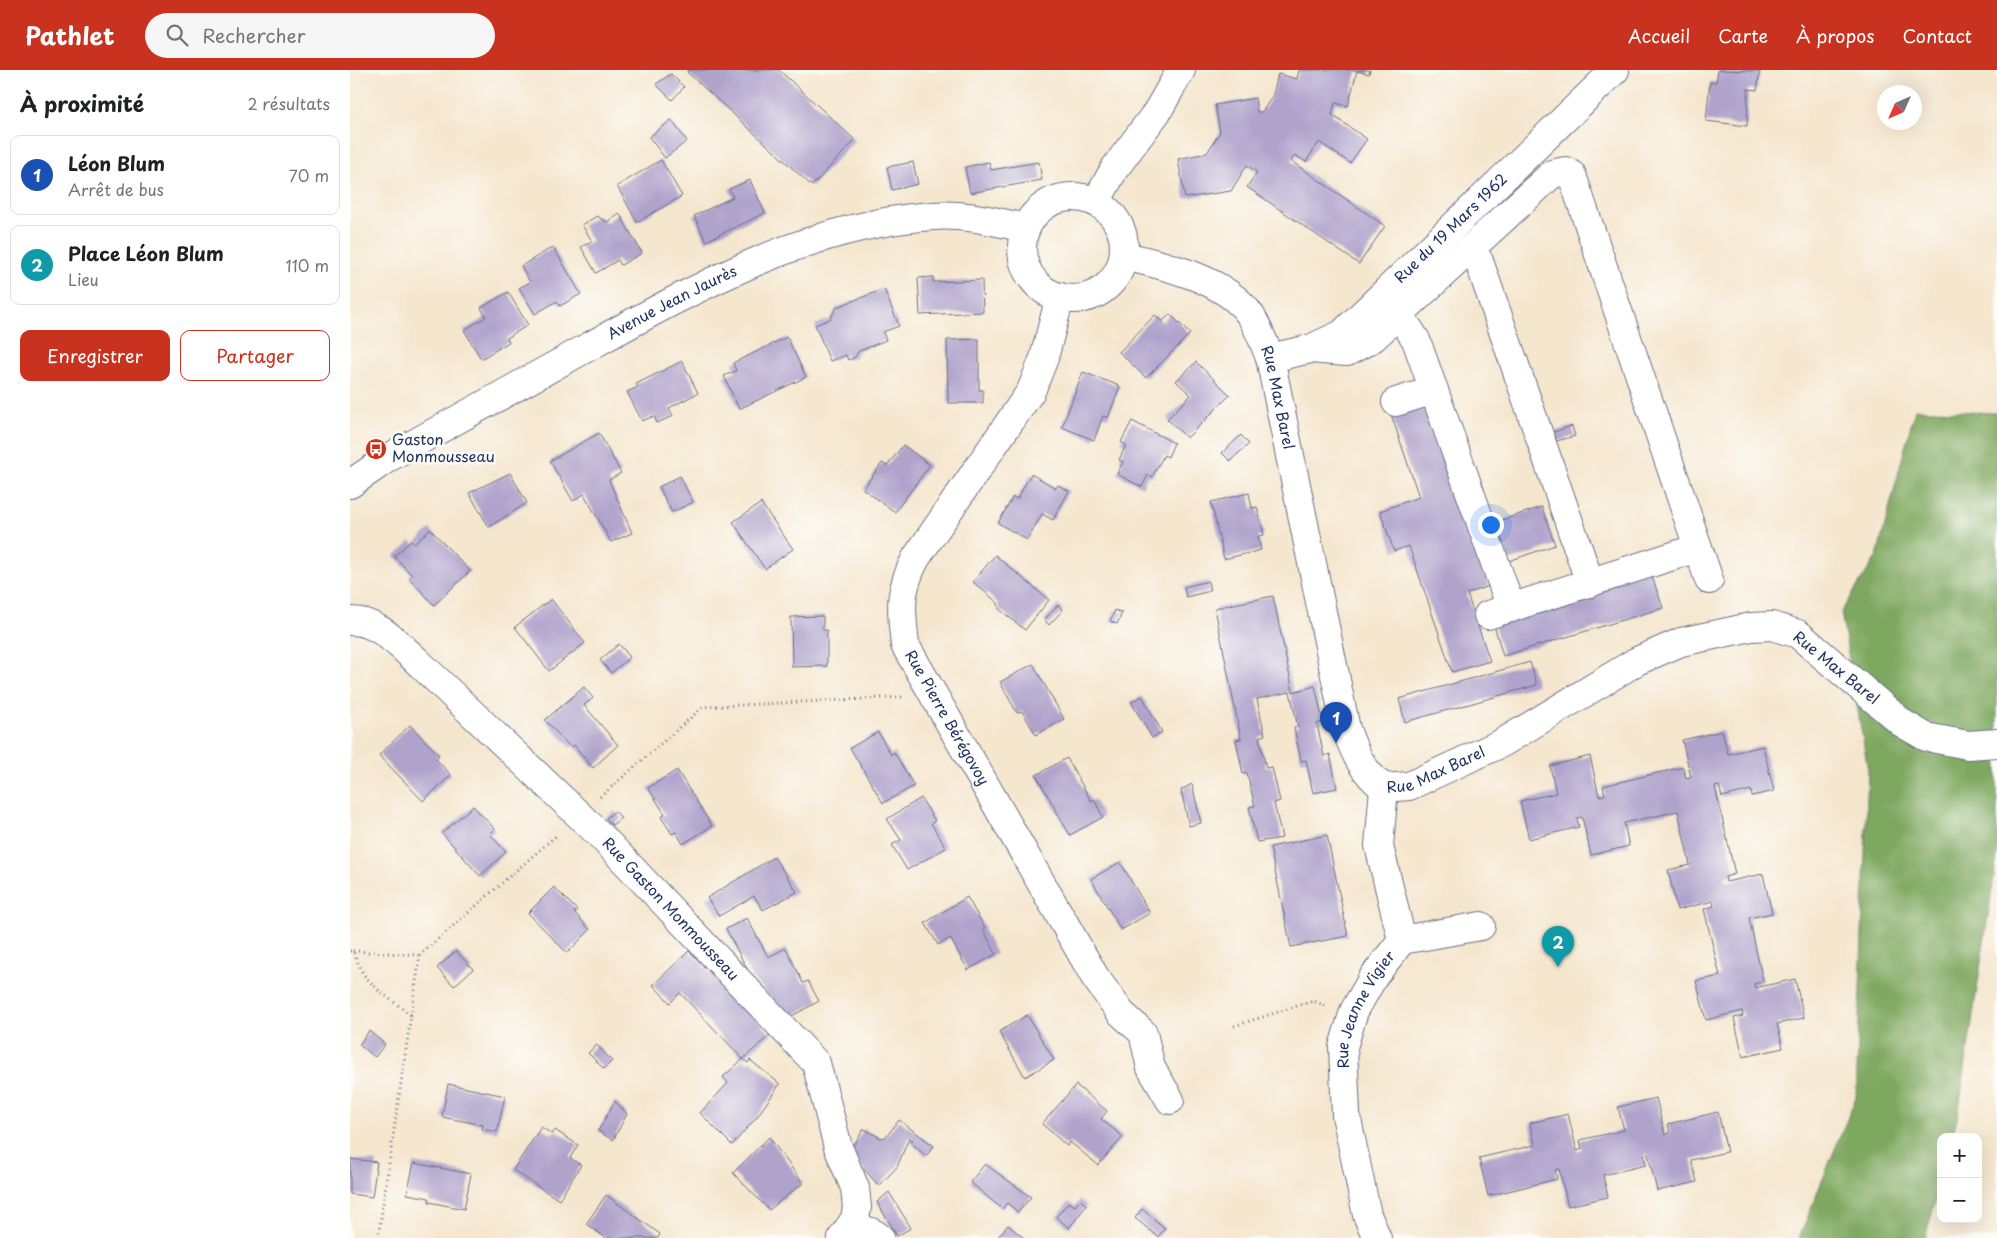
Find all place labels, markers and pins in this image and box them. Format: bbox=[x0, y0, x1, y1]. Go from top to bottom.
place label: Gaston Monmousseau bbox=[392, 427, 495, 467]
bus stop icon: Gaston Monmousseau bbox=[364, 437, 388, 461]
pin: 1 bbox=[1320, 702, 1352, 743]
pin: 2 bbox=[1542, 926, 1574, 967]

